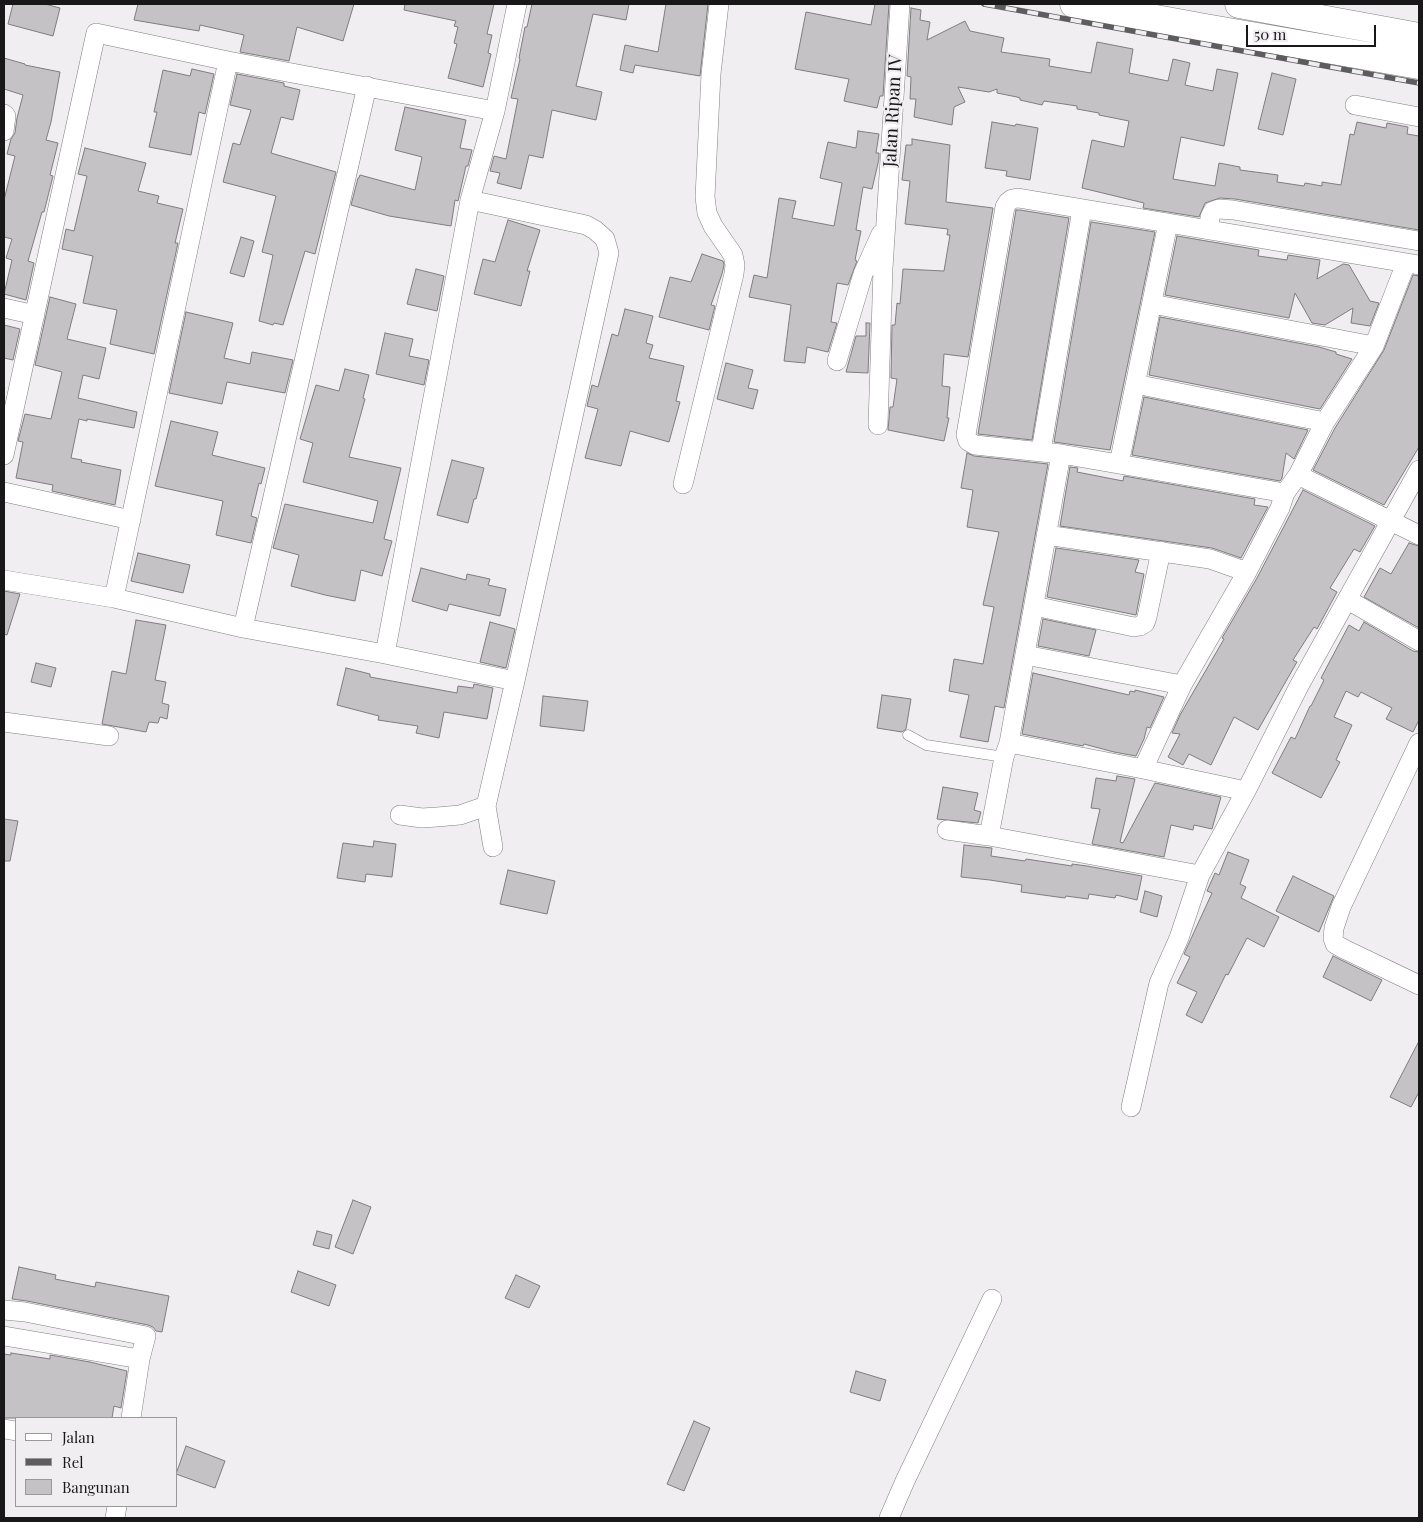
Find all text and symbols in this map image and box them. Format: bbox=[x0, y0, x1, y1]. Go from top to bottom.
scale bar bbox=[1248, 15, 1378, 47]
text: 50 m bbox=[1254, 24, 1286, 44]
street label: Jalan Ripan IV bbox=[879, 54, 907, 168]
legend bbox=[15, 1417, 178, 1507]
text: Jalan bbox=[62, 1427, 95, 1447]
text: Rel bbox=[62, 1452, 84, 1472]
text: Bangunan bbox=[62, 1477, 130, 1497]

